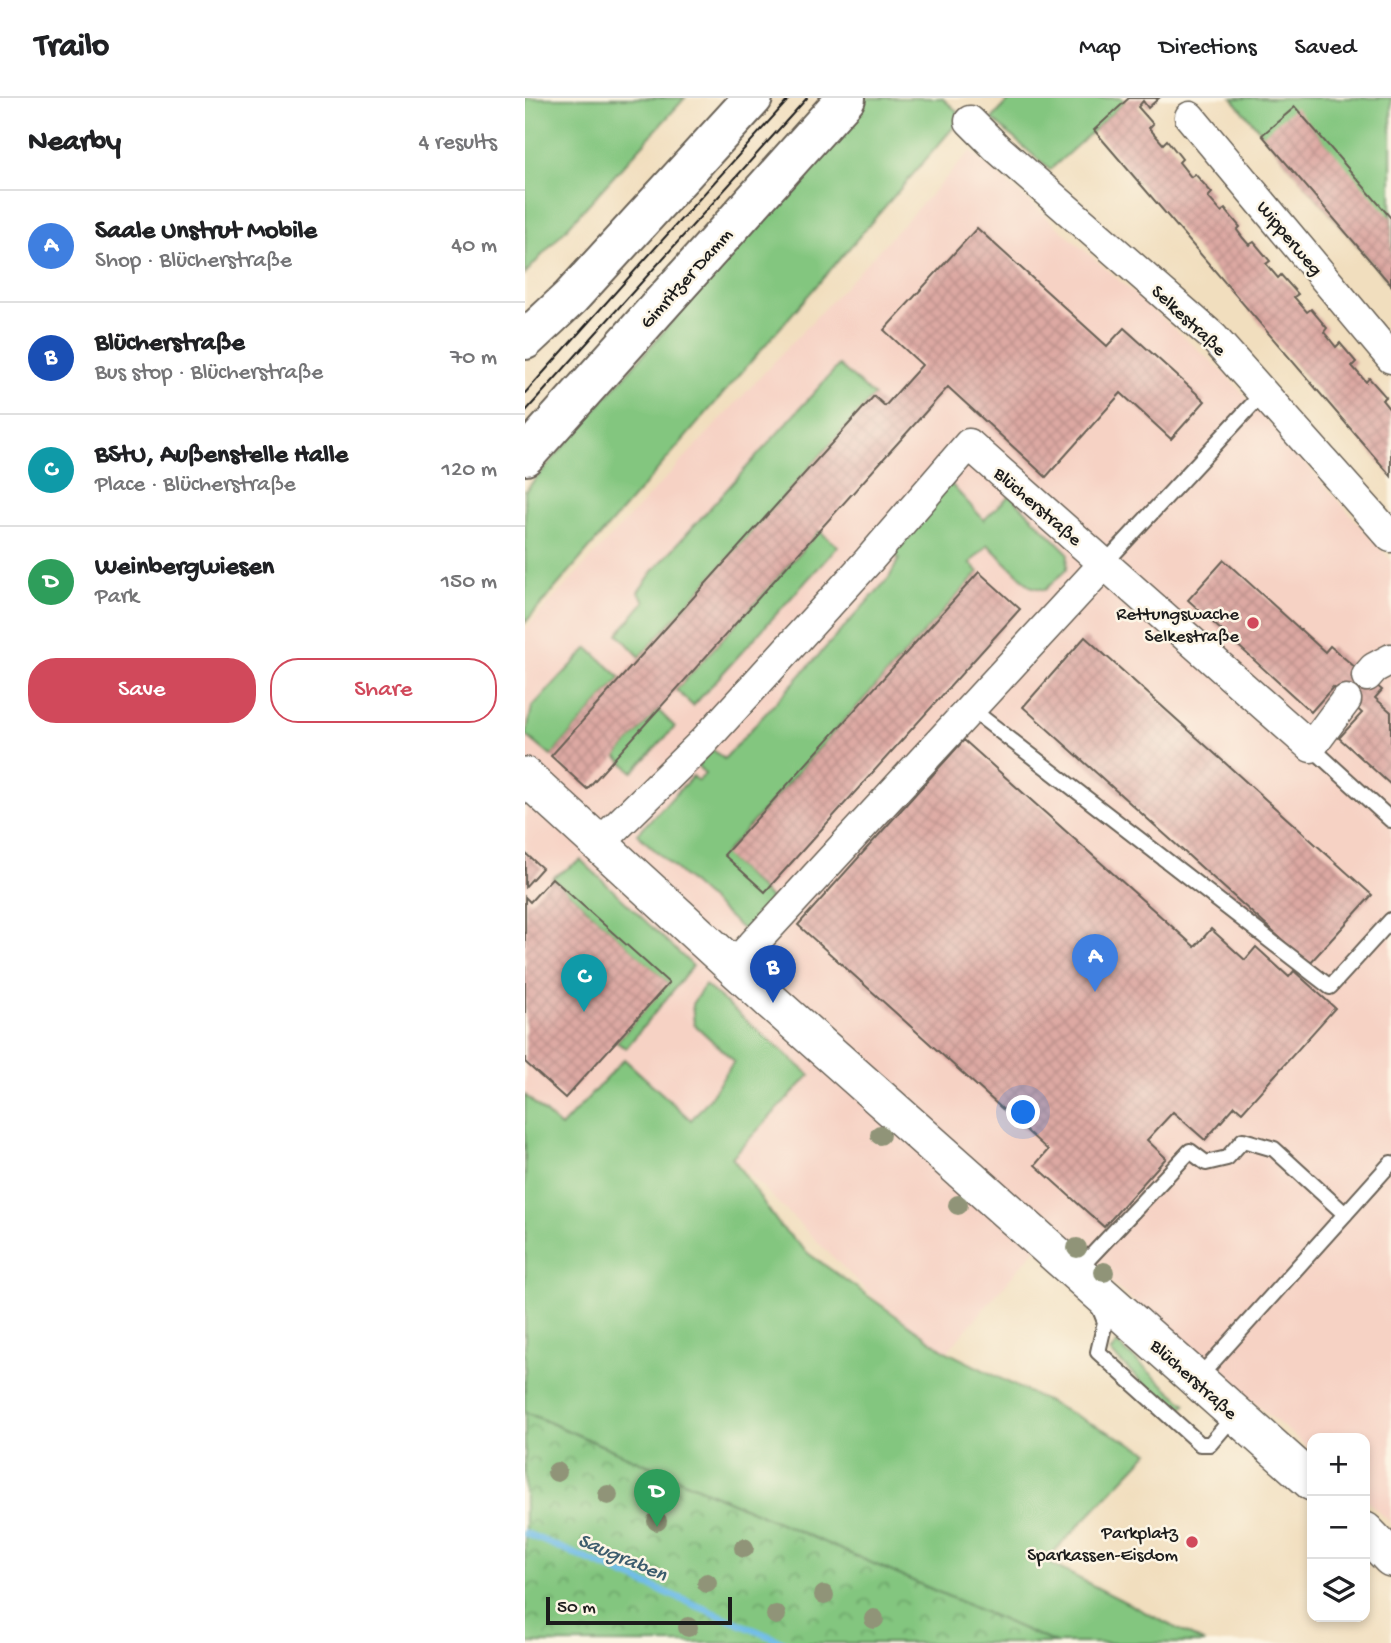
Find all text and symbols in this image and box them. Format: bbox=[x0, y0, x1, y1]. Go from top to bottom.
text: Trailo bbox=[35, 29, 109, 67]
text: Map bbox=[1079, 34, 1121, 63]
text: Directions bbox=[1159, 34, 1257, 63]
text: Saved bbox=[1295, 34, 1356, 63]
text: Nearby bbox=[28, 126, 121, 161]
text: 4 results bbox=[418, 130, 497, 157]
street label: Wipperweg bbox=[1250, 197, 1326, 282]
text: Saale Unstrut Mobile bbox=[95, 217, 317, 248]
street label: Gimritzer Damm bbox=[636, 224, 739, 334]
text: A bbox=[44, 233, 58, 260]
text: 40 m bbox=[451, 233, 497, 260]
text: Shop · Blücherstraße bbox=[95, 248, 292, 275]
street label: Selkestraße bbox=[1145, 281, 1230, 362]
text: Blücherstraße bbox=[95, 329, 245, 360]
text: B bbox=[45, 345, 57, 372]
text: 70 m bbox=[450, 345, 497, 372]
text: Bus stop · Blücherstraße bbox=[95, 360, 323, 387]
text: BStU, Außenstelle Halle bbox=[95, 441, 348, 472]
text: C bbox=[45, 457, 57, 484]
text: 120 m bbox=[442, 457, 497, 484]
street label: Blücherstraße bbox=[987, 462, 1086, 552]
text: Place · Blücherstraße bbox=[95, 472, 296, 499]
text: Weinbergwiesen bbox=[95, 553, 274, 584]
text: D bbox=[44, 569, 59, 596]
text: 150 m bbox=[441, 569, 497, 596]
text: Park bbox=[95, 584, 139, 611]
place label: Rettungswache Selkestraße bbox=[1116, 604, 1239, 649]
marker: Rettungswache Selkestraße bbox=[1245, 615, 1261, 631]
button: Save bbox=[28, 658, 256, 723]
button: Share bbox=[270, 658, 497, 723]
pin: A bbox=[1072, 934, 1118, 992]
pin: B bbox=[750, 945, 796, 1003]
pin: C bbox=[561, 954, 607, 1012]
your location bbox=[1006, 1095, 1040, 1129]
street label: Blücherstraße bbox=[1144, 1335, 1241, 1426]
map controls bbox=[1307, 1433, 1370, 1622]
button: + bbox=[1307, 1433, 1370, 1496]
pin: D bbox=[634, 1469, 680, 1527]
button: − bbox=[1307, 1496, 1370, 1559]
place label: Parkplatz Sparkassen-Eisdom bbox=[1027, 1523, 1179, 1568]
water label: Saugraben bbox=[573, 1529, 671, 1590]
marker: Parkplatz Sparkassen-Eisdom bbox=[1184, 1534, 1200, 1550]
button: layers bbox=[1307, 1559, 1370, 1622]
scale bar bbox=[546, 1594, 731, 1626]
text: 50 m bbox=[557, 1597, 596, 1620]

